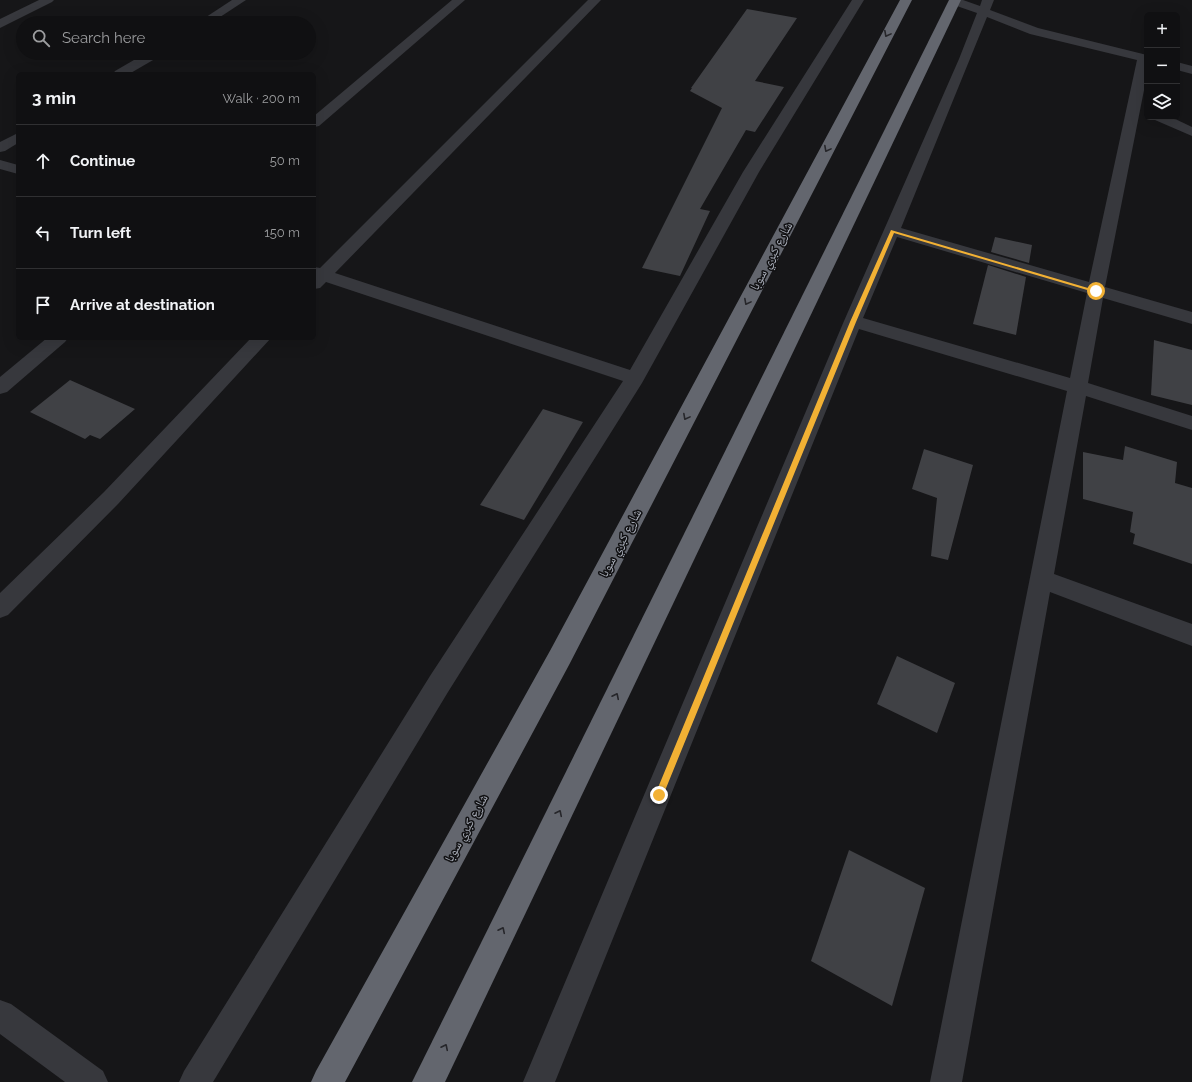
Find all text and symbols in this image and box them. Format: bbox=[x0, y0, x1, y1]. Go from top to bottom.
map controls bbox=[1144, 12, 1180, 120]
button: + bbox=[1144, 12, 1180, 48]
search box bbox=[16, 16, 316, 60]
icon: search bbox=[30, 27, 52, 49]
text: Search here bbox=[62, 29, 145, 47]
one-way arrow bbox=[885, 30, 892, 38]
button: − bbox=[1144, 48, 1180, 84]
button: layers bbox=[1144, 84, 1180, 120]
text: 3 min bbox=[32, 88, 76, 108]
text: Walk · 200 m bbox=[223, 91, 300, 106]
one-way arrow bbox=[824, 145, 831, 153]
icon: ahead bbox=[32, 150, 54, 172]
text: Continue bbox=[70, 152, 135, 170]
text: 50 m bbox=[270, 153, 300, 168]
street label: شارع كبري سوبا bbox=[747, 219, 798, 294]
icon: left bbox=[32, 222, 54, 244]
text: Turn left bbox=[70, 224, 131, 242]
text: 150 m bbox=[264, 225, 300, 240]
route start bbox=[1087, 282, 1105, 300]
icon: arrive bbox=[32, 294, 54, 316]
text: Arrive at destination bbox=[70, 296, 215, 314]
one-way arrow bbox=[744, 298, 752, 305]
one-way arrow bbox=[684, 413, 691, 420]
street label: شارع كبري سوبا bbox=[596, 506, 647, 581]
one-way arrow bbox=[611, 693, 619, 700]
route end bbox=[650, 786, 668, 804]
street label: شارع كبري سوبا bbox=[441, 791, 494, 866]
one-way arrow bbox=[554, 810, 562, 817]
one-way arrow bbox=[497, 927, 505, 934]
one-way arrow bbox=[440, 1044, 448, 1051]

